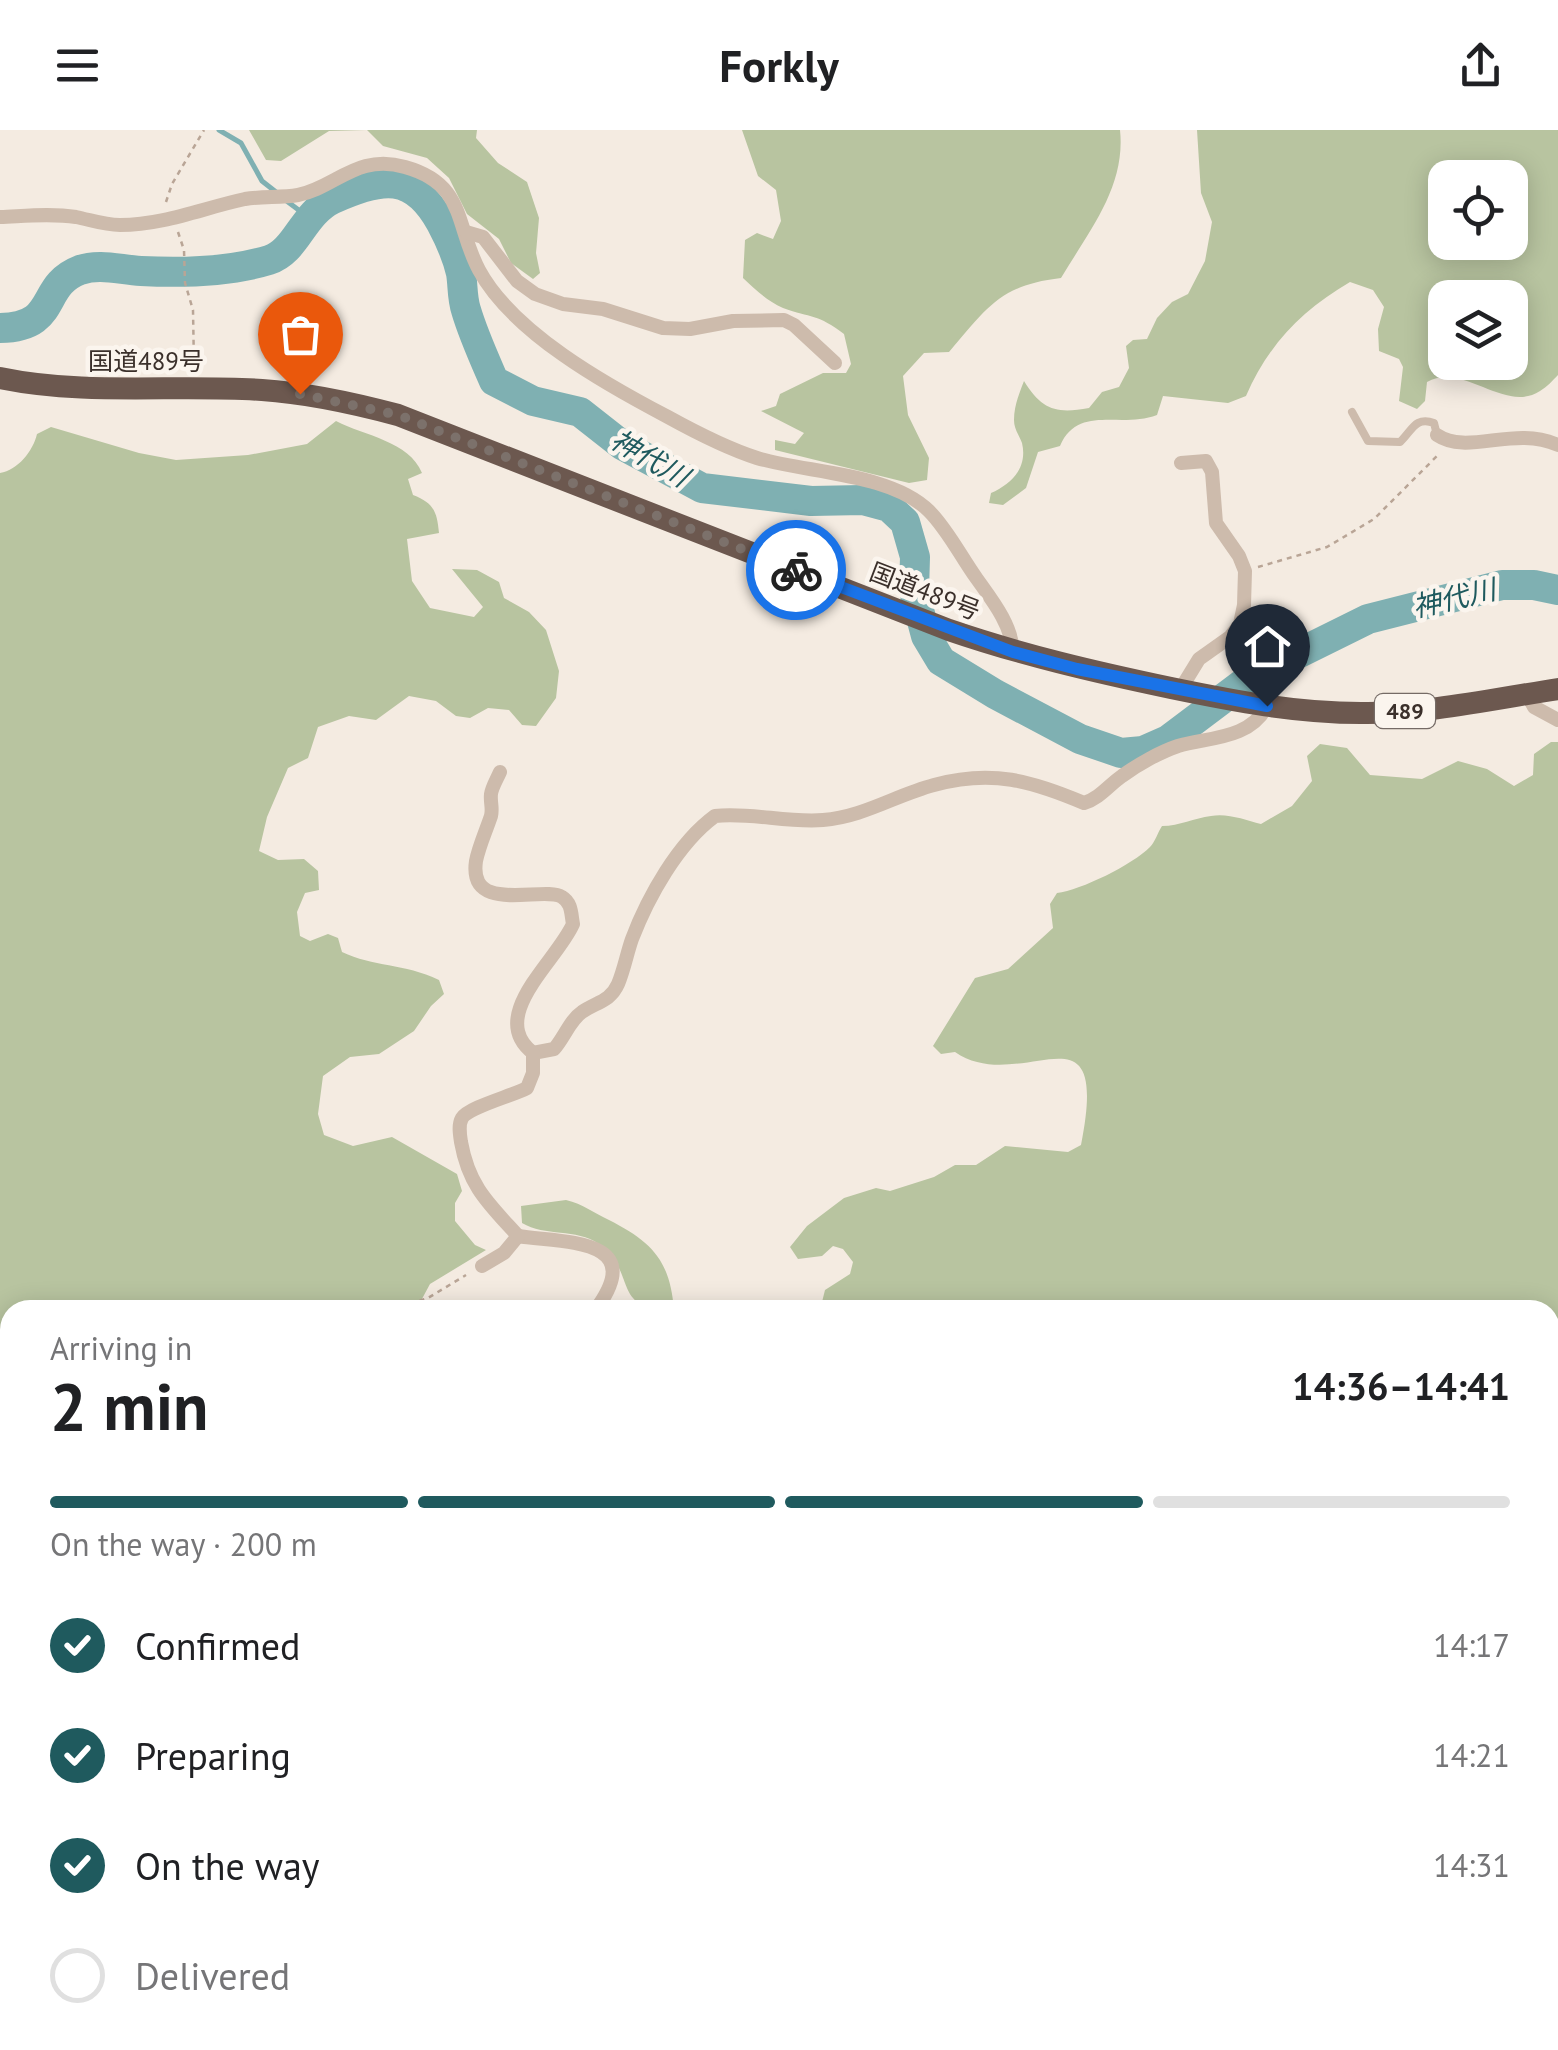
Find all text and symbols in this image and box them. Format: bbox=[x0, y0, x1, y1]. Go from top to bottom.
text: Forkly bbox=[719, 36, 839, 94]
icon: menu bbox=[50, 38, 105, 93]
icon: share bbox=[1453, 38, 1508, 93]
map controls bbox=[1428, 160, 1528, 380]
button: locate bbox=[1428, 160, 1528, 260]
button: layers bbox=[1428, 280, 1528, 380]
pin bbox=[258, 292, 343, 395]
icon: bag bbox=[273, 307, 328, 362]
street label: 国道489号 bbox=[88, 345, 204, 377]
water label: 神代川 bbox=[605, 421, 698, 496]
courier bbox=[746, 520, 846, 620]
icon: bike bbox=[769, 543, 824, 598]
street label: 国道489号 bbox=[865, 555, 985, 627]
water label: 神代川 bbox=[1409, 569, 1502, 625]
pin bbox=[1225, 604, 1310, 707]
icon: home bbox=[1240, 619, 1295, 674]
road number: 489 bbox=[1375, 694, 1435, 728]
text: Arriving in bbox=[50, 1327, 192, 1369]
text: 14:36–14:41 bbox=[1292, 1361, 1510, 1410]
text: 2 min bbox=[50, 1364, 209, 1448]
text: On the way · 200 m bbox=[50, 1523, 317, 1565]
icon: check bbox=[50, 1618, 105, 1673]
text: Confirmed bbox=[135, 1621, 301, 1670]
text: 14:17 bbox=[1433, 1624, 1510, 1666]
icon: check bbox=[50, 1728, 105, 1783]
text: Preparing bbox=[135, 1731, 291, 1780]
text: 14:21 bbox=[1433, 1734, 1510, 1776]
icon: check bbox=[50, 1838, 105, 1893]
text: On the way bbox=[135, 1841, 320, 1890]
text: 14:31 bbox=[1433, 1844, 1510, 1886]
text: Delivered bbox=[135, 1951, 290, 2000]

